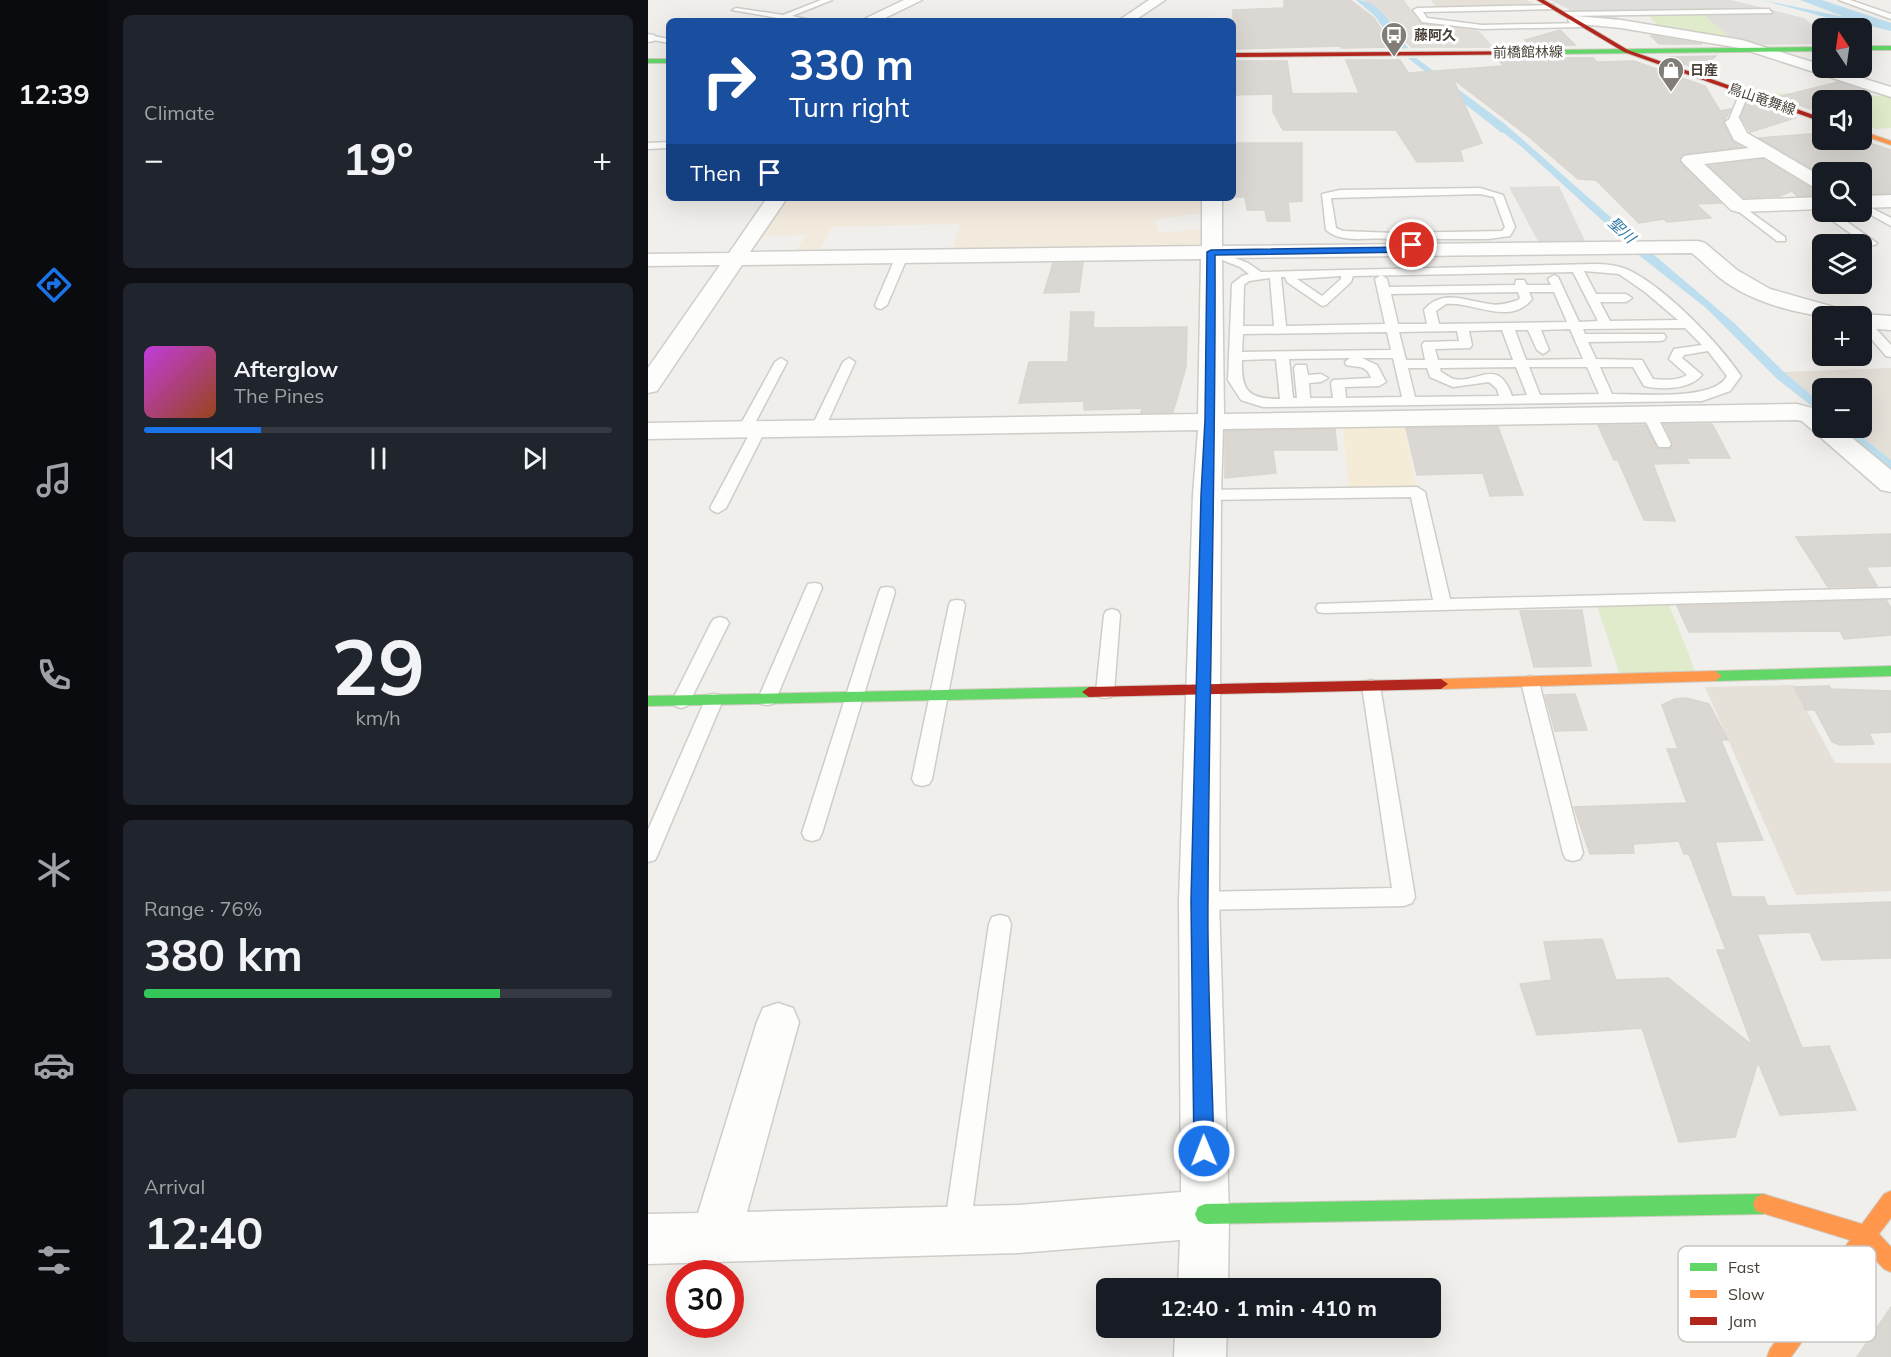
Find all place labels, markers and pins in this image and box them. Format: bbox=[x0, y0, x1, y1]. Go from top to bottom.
bus stop icon: 藤阿久 bbox=[1379, 20, 1409, 58]
place label: 藤阿久 bbox=[1414, 26, 1456, 44]
shop icon: 日産 bbox=[1656, 55, 1686, 93]
place label: 日産 bbox=[1690, 61, 1718, 79]
pin bbox=[1386, 219, 1437, 270]

